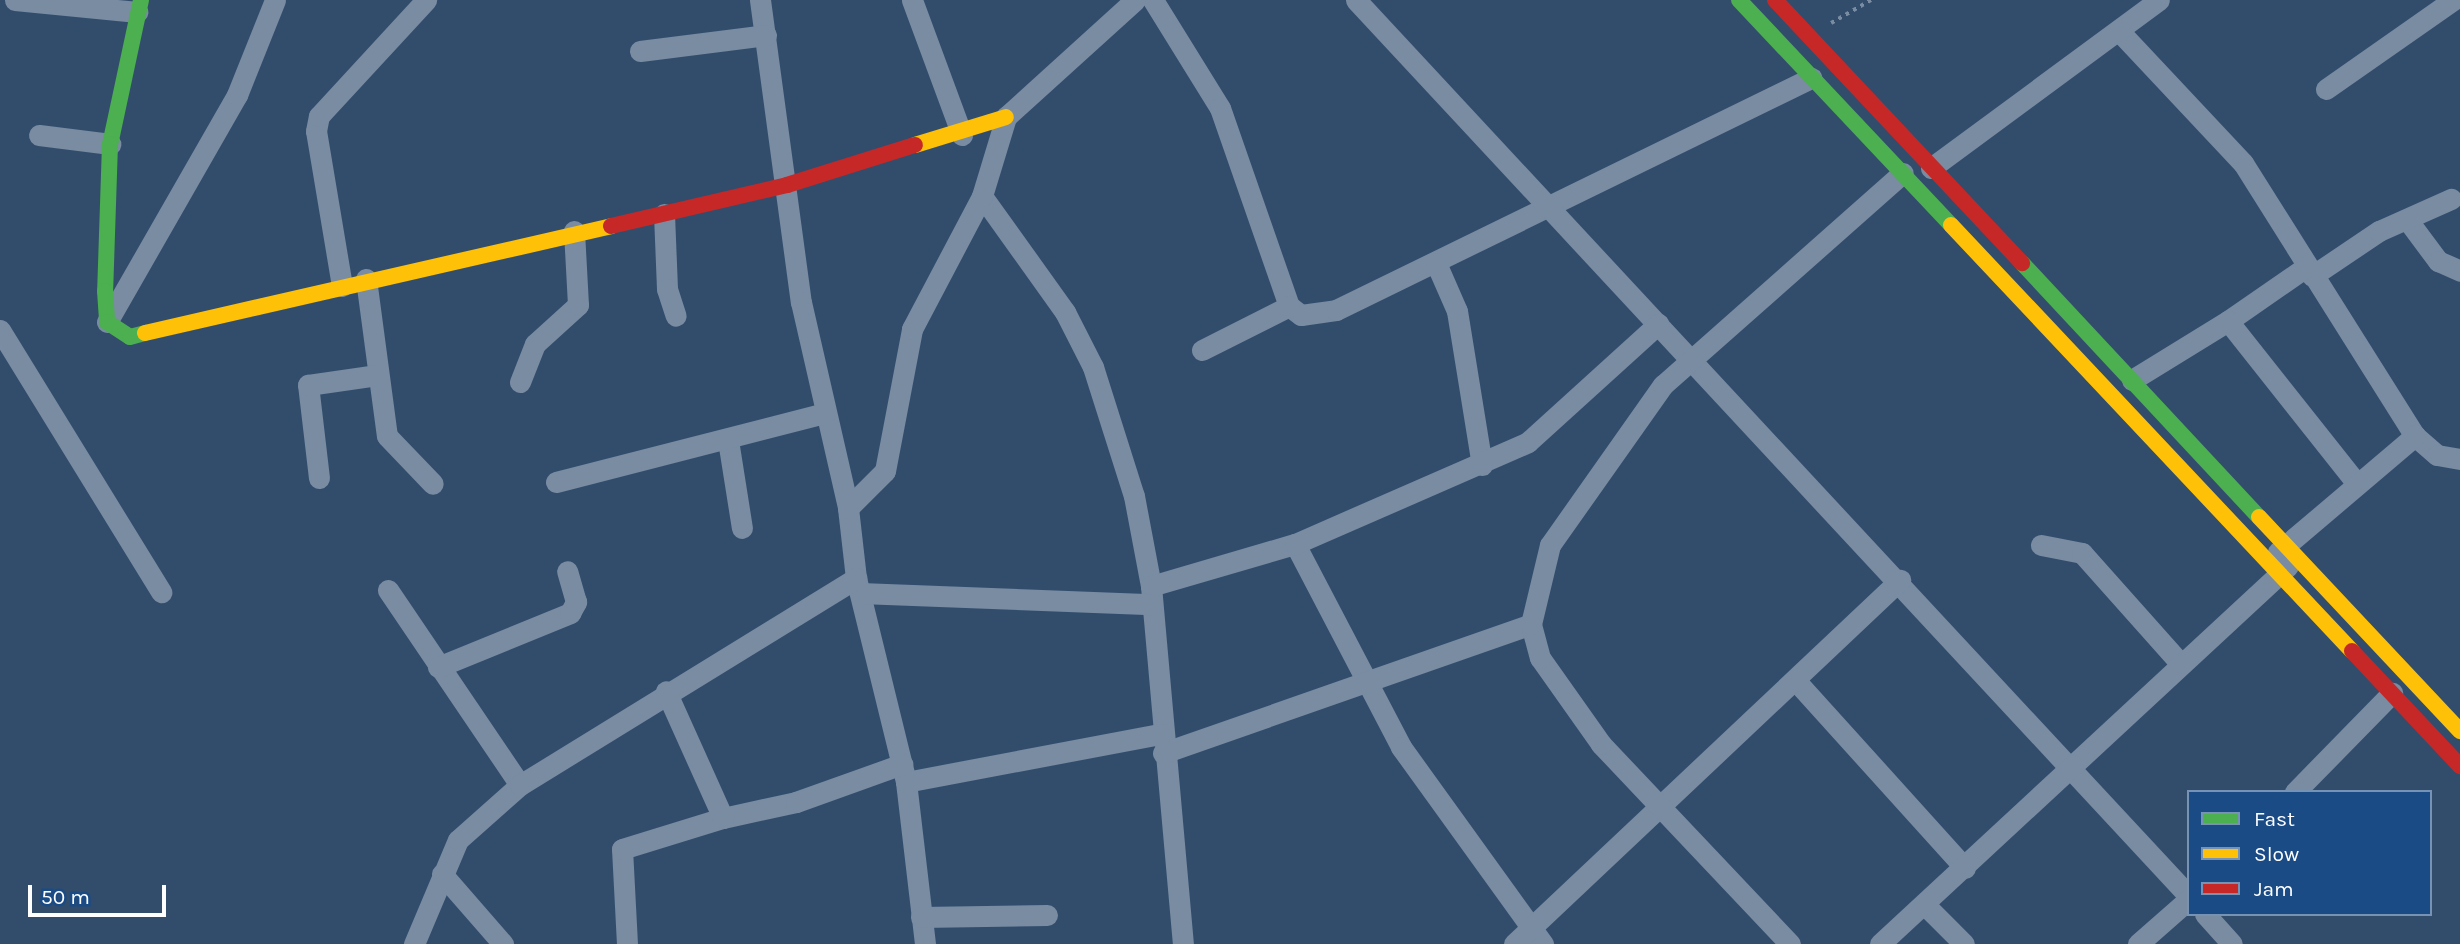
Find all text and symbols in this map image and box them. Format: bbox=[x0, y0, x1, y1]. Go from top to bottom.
legend bbox=[2187, 790, 2432, 916]
text: Fast bbox=[2254, 807, 2295, 831]
text: Slow bbox=[2254, 842, 2299, 866]
scale bar bbox=[32, 870, 170, 914]
text: Jam bbox=[2254, 877, 2294, 901]
text: 50 m bbox=[41, 885, 90, 909]

